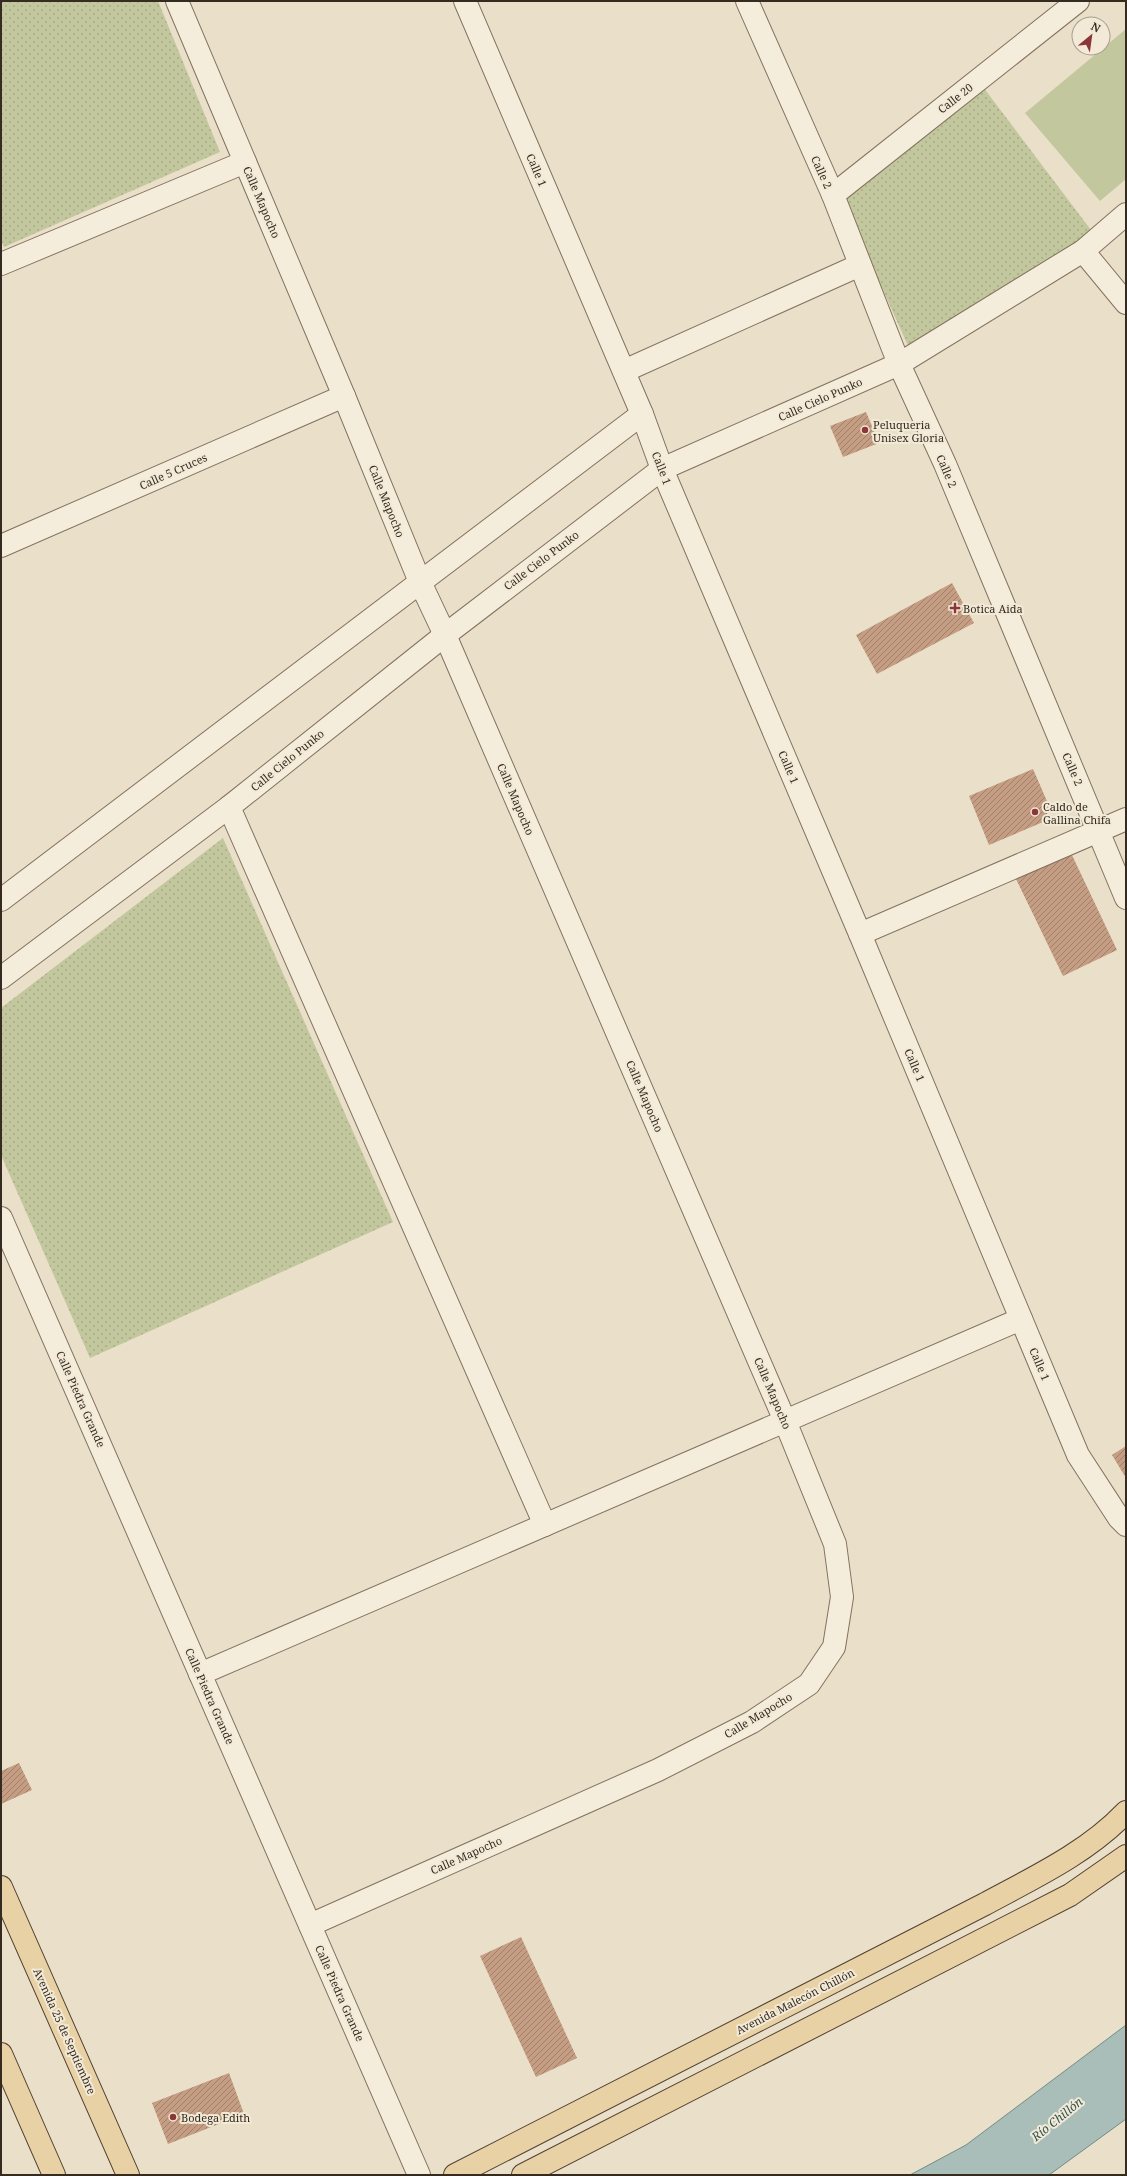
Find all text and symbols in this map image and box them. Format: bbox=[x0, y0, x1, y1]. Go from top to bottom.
north arrow bbox=[1071, 16, 1111, 56]
text: N bbox=[1089, 18, 1104, 36]
street label: Calle 20 bbox=[934, 80, 976, 116]
street label: Calle 1 bbox=[523, 151, 551, 189]
street label: Calle 2 bbox=[808, 153, 836, 191]
street label: Calle Mapocho bbox=[240, 164, 284, 240]
street label: Calle Cielo Punko bbox=[776, 374, 864, 424]
place label: Peluqueria Unisex Gloria bbox=[873, 417, 944, 445]
marker: Peluqueria Unisex Gloria bbox=[860, 425, 870, 435]
street label: Calle 5 Cruces bbox=[137, 449, 209, 493]
street label: Calle 1 bbox=[649, 449, 675, 487]
street label: Calle 2 bbox=[933, 452, 961, 490]
street label: Calle Mapocho bbox=[366, 463, 408, 539]
street label: Calle Cielo Punko bbox=[500, 527, 582, 593]
place label: Botica Aida bbox=[963, 601, 1023, 616]
marker: Botica Aida bbox=[950, 603, 960, 613]
street label: Calle Cielo Punko bbox=[247, 726, 327, 794]
street label: Calle 1 bbox=[775, 748, 803, 786]
street label: Calle 2 bbox=[1059, 750, 1087, 788]
street label: Calle Mapocho bbox=[494, 761, 538, 837]
place label: Caldo de Gallina Chifa bbox=[1043, 799, 1111, 827]
marker: Caldo de Gallina Chifa bbox=[1030, 807, 1040, 817]
street label: Calle 1 bbox=[901, 1046, 929, 1084]
street label: Calle Mapocho bbox=[623, 1058, 667, 1134]
street label: Calle 1 bbox=[1026, 1345, 1054, 1383]
street label: Calle Piedra Grande bbox=[53, 1348, 109, 1450]
street label: Calle Mapocho bbox=[751, 1355, 795, 1431]
street label: Calle Piedra Grande bbox=[182, 1645, 238, 1747]
street label: Calle Mapocho bbox=[721, 1689, 795, 1741]
street label: Calle Mapocho bbox=[428, 1833, 504, 1877]
street label: Calle Piedra Grande bbox=[312, 1942, 368, 2044]
street label: Avenida Malecón Chillón bbox=[733, 1965, 857, 2037]
street label: Avenida 25 de Septiembre bbox=[30, 1966, 100, 2097]
water label: Río Chillón bbox=[1027, 2093, 1086, 2146]
place label: Bodega Edith bbox=[181, 2110, 250, 2125]
marker: Bodega Edith bbox=[168, 2112, 178, 2122]

